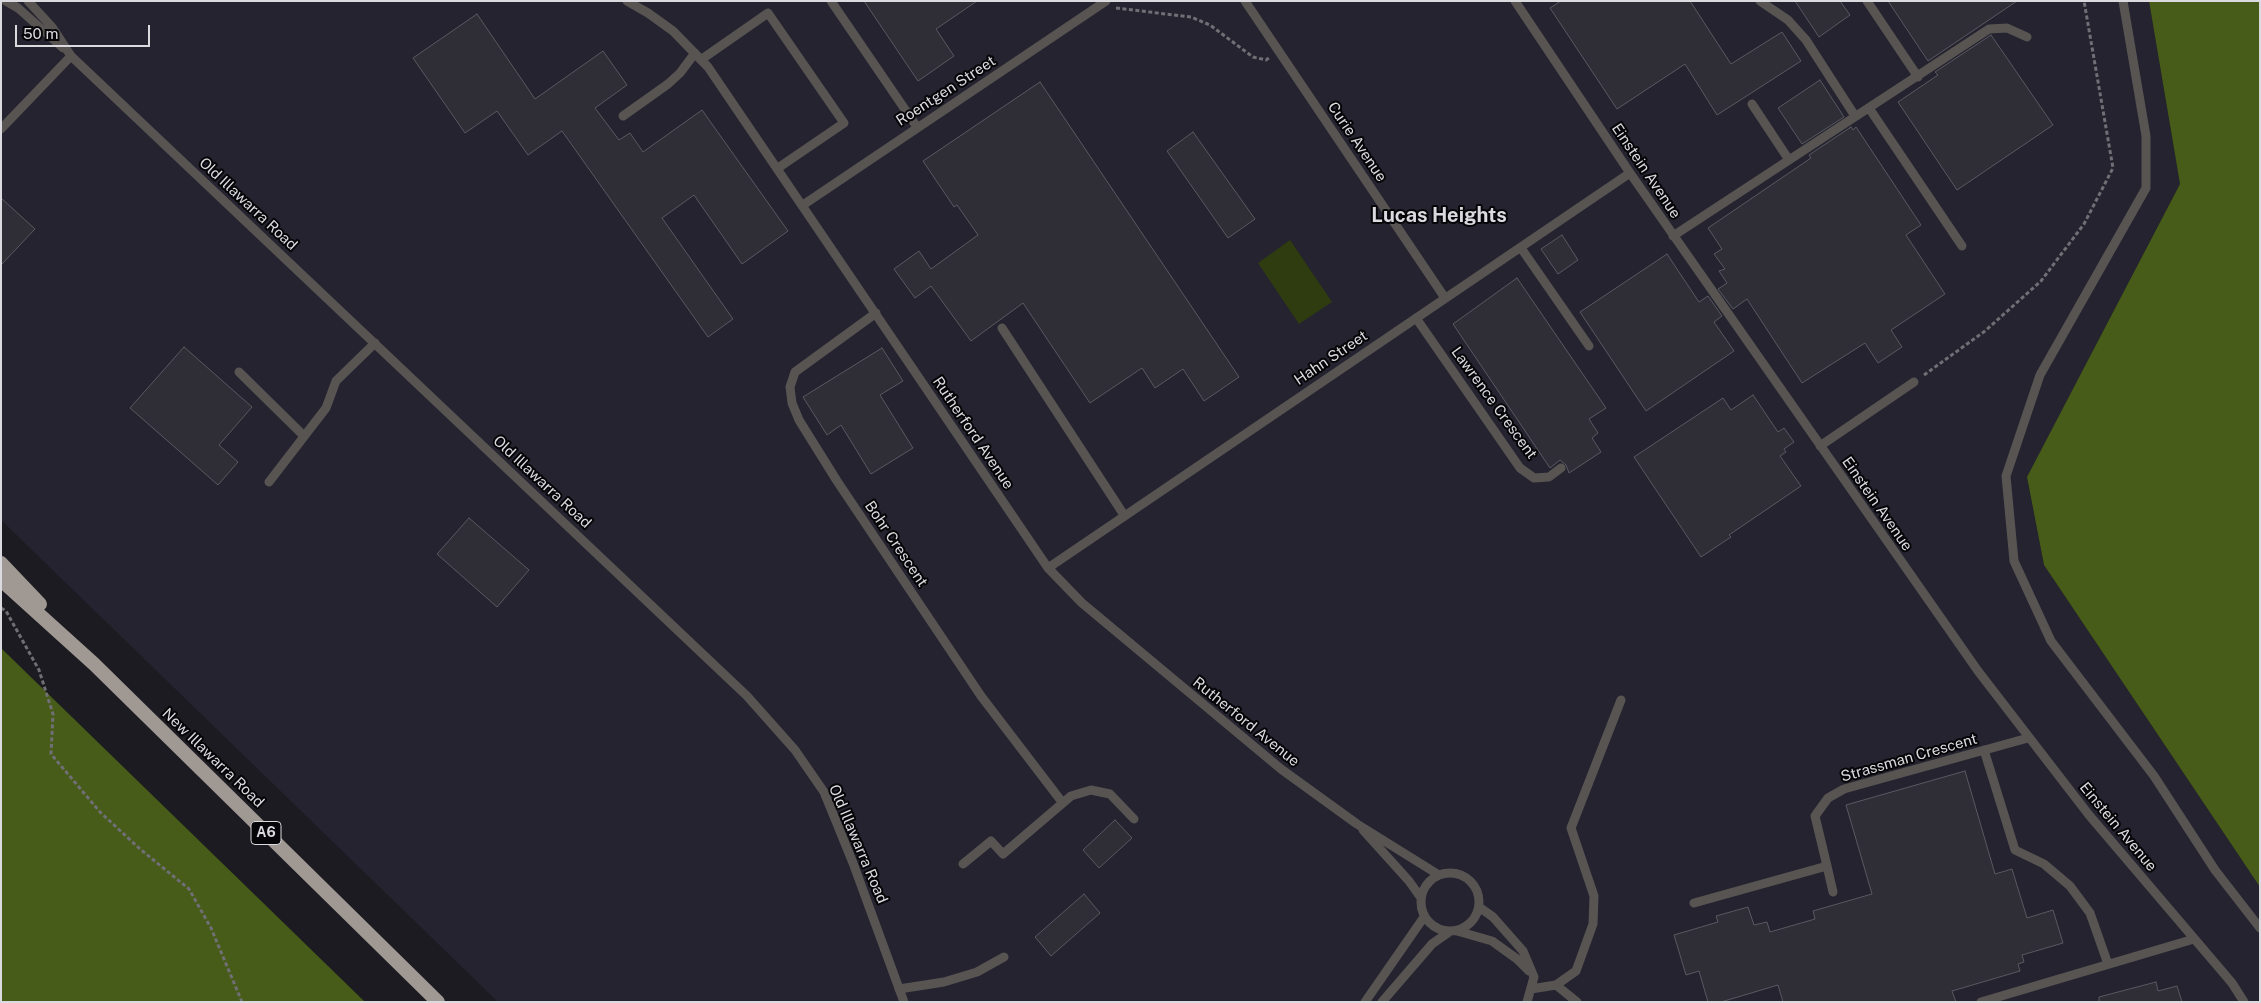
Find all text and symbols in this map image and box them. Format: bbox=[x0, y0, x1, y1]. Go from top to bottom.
scale bar bbox=[18, 15, 152, 47]
text: 50 m bbox=[23, 25, 58, 42]
street label: Roentgen Street bbox=[893, 52, 999, 130]
street label: Curie Avenue bbox=[1324, 99, 1390, 185]
street label: Einstein Avenue bbox=[1608, 120, 1684, 222]
street label: Old Illawarra Road bbox=[195, 154, 301, 254]
district label: Lucas Heights bbox=[1371, 204, 1507, 228]
street label: Hahn Street bbox=[1291, 327, 1371, 389]
street label: Lawrence Crescent bbox=[1447, 343, 1541, 463]
street label: Rutherford Avenue bbox=[929, 373, 1017, 493]
street label: Old Illawarra Road bbox=[489, 432, 595, 532]
street label: Einstein Avenue bbox=[1838, 454, 1916, 554]
street label: Bohr Crescent bbox=[861, 498, 931, 590]
street label: Rutherford Avenue bbox=[1189, 674, 1303, 770]
street label: New Illawarra Road bbox=[158, 705, 268, 811]
street label: Strassman Crescent bbox=[1839, 730, 1979, 786]
street label: Einstein Avenue bbox=[2076, 779, 2160, 875]
street label: Old Illawarra Road bbox=[825, 782, 891, 906]
road number: A6 bbox=[251, 821, 281, 844]

